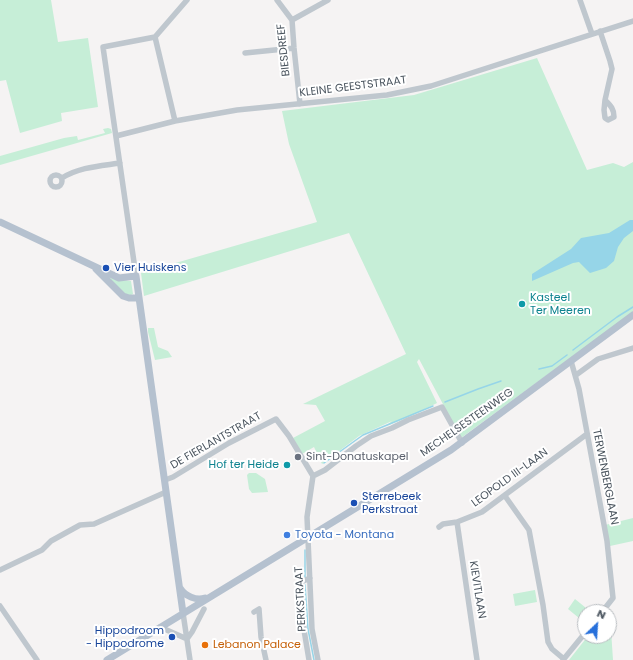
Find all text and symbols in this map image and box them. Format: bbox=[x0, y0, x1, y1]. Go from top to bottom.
street label: BIESDREEF bbox=[275, 23, 293, 77]
street label: KLEINE GEESTSTRAAT bbox=[299, 74, 407, 100]
place label: Vier Huiskens bbox=[114, 261, 186, 275]
marker: Vier Huiskens bbox=[101, 263, 111, 273]
place label: Kasteel Ter Meeren bbox=[530, 291, 591, 317]
marker: Kasteel Ter Meeren bbox=[517, 299, 527, 309]
street label: MECHELSESTEENWEG bbox=[418, 386, 516, 460]
street label: DE FIERLANTSTRAAT bbox=[168, 410, 264, 472]
street label: TERWENBERGLAAN bbox=[589, 428, 621, 526]
street label: LEOPOLD III-LAAN bbox=[469, 446, 551, 510]
place label: Sint-Donatuskapel bbox=[306, 450, 408, 464]
marker: Sint-Donatuskapel bbox=[293, 452, 303, 462]
place label: Hof ter Heide bbox=[209, 458, 279, 472]
marker: Hof ter Heide bbox=[282, 460, 292, 470]
place label: Sterrebeek Perkstraat bbox=[362, 490, 421, 516]
marker: Sterrebeek Perkstraat bbox=[349, 498, 359, 508]
place label: Toyota - Montana bbox=[295, 528, 394, 542]
marker: Toyota - Montana bbox=[282, 530, 292, 540]
street label: KIEVITLAAN bbox=[466, 560, 488, 620]
street label: PERKSTRAAT bbox=[293, 566, 309, 632]
north arrow bbox=[577, 604, 617, 644]
text: N bbox=[595, 605, 609, 623]
place label: Hippodroom - Hippodrome bbox=[86, 624, 164, 650]
marker: Hippodroom - Hippodrome bbox=[167, 632, 177, 642]
place label: Lebanon Palace bbox=[213, 638, 301, 652]
marker: Lebanon Palace bbox=[200, 640, 210, 650]

